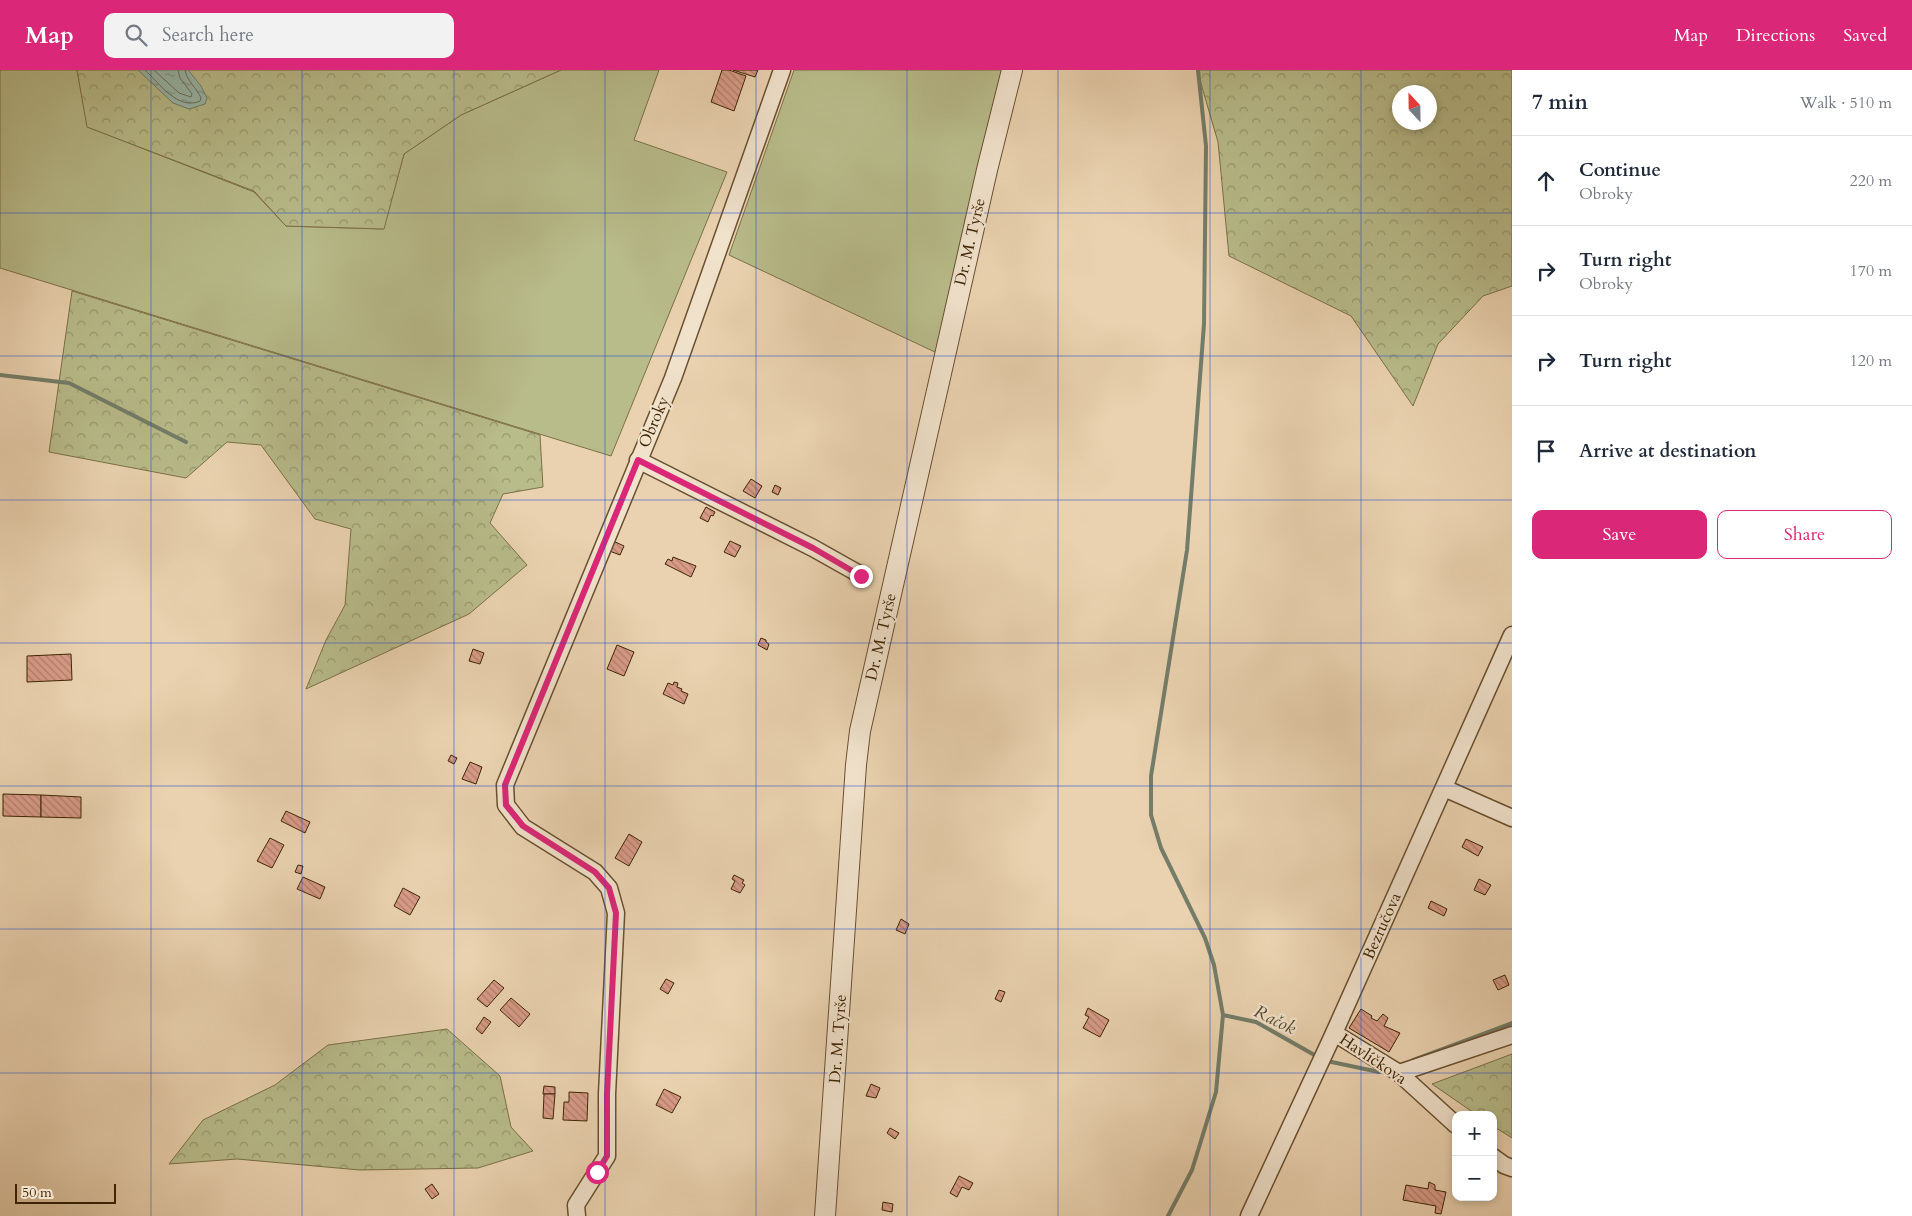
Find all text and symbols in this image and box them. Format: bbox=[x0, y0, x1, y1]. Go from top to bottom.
search box bbox=[104, 13, 454, 58]
text: Map bbox=[25, 19, 74, 52]
icon: search bbox=[122, 21, 150, 49]
text: Search here bbox=[162, 22, 254, 48]
text: Map bbox=[1674, 23, 1708, 48]
text: Directions bbox=[1736, 23, 1815, 48]
text: Saved bbox=[1843, 23, 1887, 48]
north arrow bbox=[1392, 85, 1437, 130]
text: 7 min bbox=[1532, 88, 1588, 117]
text: Walk · 510 m bbox=[1800, 92, 1892, 114]
text: Continue bbox=[1579, 157, 1661, 183]
icon: ahead bbox=[1532, 167, 1560, 195]
text: 220 m bbox=[1850, 170, 1892, 192]
text: Obroky bbox=[1579, 183, 1633, 205]
street label: Dr. M. Tyrše bbox=[949, 196, 991, 288]
text: Turn right bbox=[1579, 247, 1671, 273]
icon: right bbox=[1532, 257, 1560, 285]
text: 170 m bbox=[1850, 260, 1892, 282]
text: Obroky bbox=[1579, 273, 1633, 295]
icon: right bbox=[1532, 347, 1560, 375]
text: Turn right bbox=[1579, 348, 1671, 374]
text: 120 m bbox=[1850, 350, 1892, 372]
street label: Obroky bbox=[633, 392, 675, 451]
icon: arrive bbox=[1532, 437, 1560, 465]
text: Arrive at destination bbox=[1579, 438, 1756, 464]
button: Save bbox=[1532, 510, 1707, 559]
button: Share bbox=[1717, 510, 1892, 559]
route end bbox=[850, 565, 873, 588]
street label: Dr. M. Tyrše bbox=[860, 591, 902, 683]
street label: Bezručova bbox=[1358, 889, 1406, 963]
street label: Dr. M. Tyrše bbox=[824, 994, 852, 1084]
water label: Račok bbox=[1250, 999, 1300, 1041]
street label: Havlíčkova bbox=[1335, 1029, 1411, 1090]
map controls bbox=[1452, 1111, 1497, 1201]
button: + bbox=[1452, 1111, 1497, 1156]
button: − bbox=[1452, 1156, 1497, 1201]
route start bbox=[586, 1161, 609, 1184]
scale bar bbox=[15, 1181, 116, 1204]
text: 50 m bbox=[22, 1183, 52, 1202]

